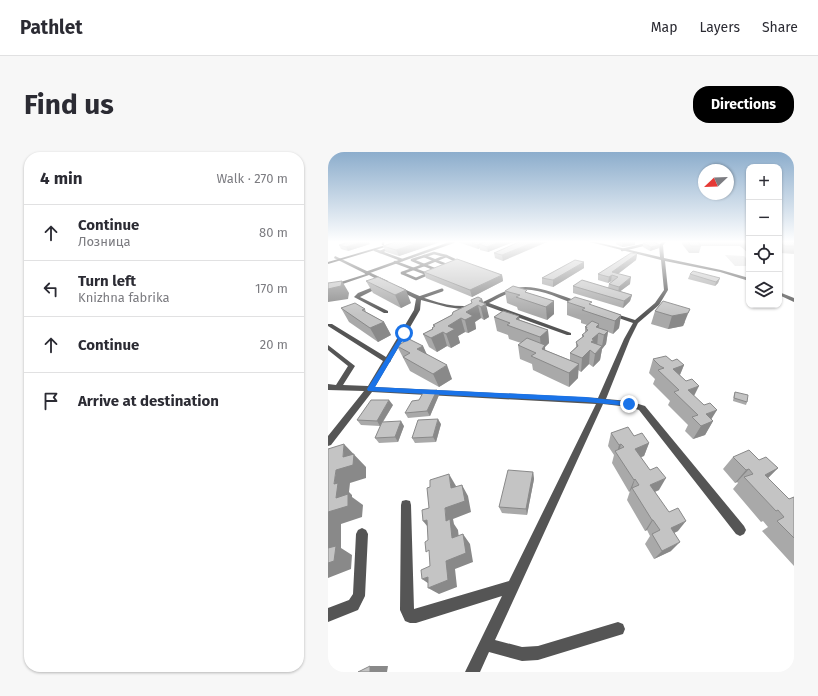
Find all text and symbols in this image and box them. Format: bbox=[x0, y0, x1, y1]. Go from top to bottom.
text: Pathlet bbox=[20, 16, 83, 39]
text: Map bbox=[651, 19, 677, 36]
text: Layers bbox=[699, 19, 740, 36]
text: Share bbox=[762, 19, 798, 36]
button: Directions bbox=[693, 86, 794, 123]
text: Find us bbox=[24, 88, 114, 121]
north arrow bbox=[698, 164, 734, 200]
map controls bbox=[746, 164, 782, 308]
button: + bbox=[746, 164, 782, 200]
text: 4 min bbox=[40, 168, 83, 189]
text: Walk · 270 m bbox=[216, 171, 288, 186]
button: − bbox=[746, 200, 782, 236]
text: Continue bbox=[78, 216, 139, 234]
icon: ahead bbox=[40, 222, 62, 244]
text: 80 m bbox=[259, 225, 288, 240]
text: Лозница bbox=[78, 234, 131, 249]
button: locate bbox=[746, 236, 782, 272]
text: Turn left bbox=[78, 272, 136, 290]
button: layers bbox=[746, 272, 782, 308]
icon: left bbox=[40, 278, 62, 300]
text: 170 m bbox=[255, 281, 288, 296]
text: Knizhna fabrika bbox=[78, 290, 169, 305]
route start bbox=[395, 324, 413, 342]
icon: ahead bbox=[40, 334, 62, 356]
text: Continue bbox=[78, 336, 139, 354]
text: 20 m bbox=[260, 337, 288, 352]
icon: arrive bbox=[40, 390, 62, 412]
text: Arrive at destination bbox=[78, 392, 219, 410]
route end bbox=[620, 395, 638, 413]

